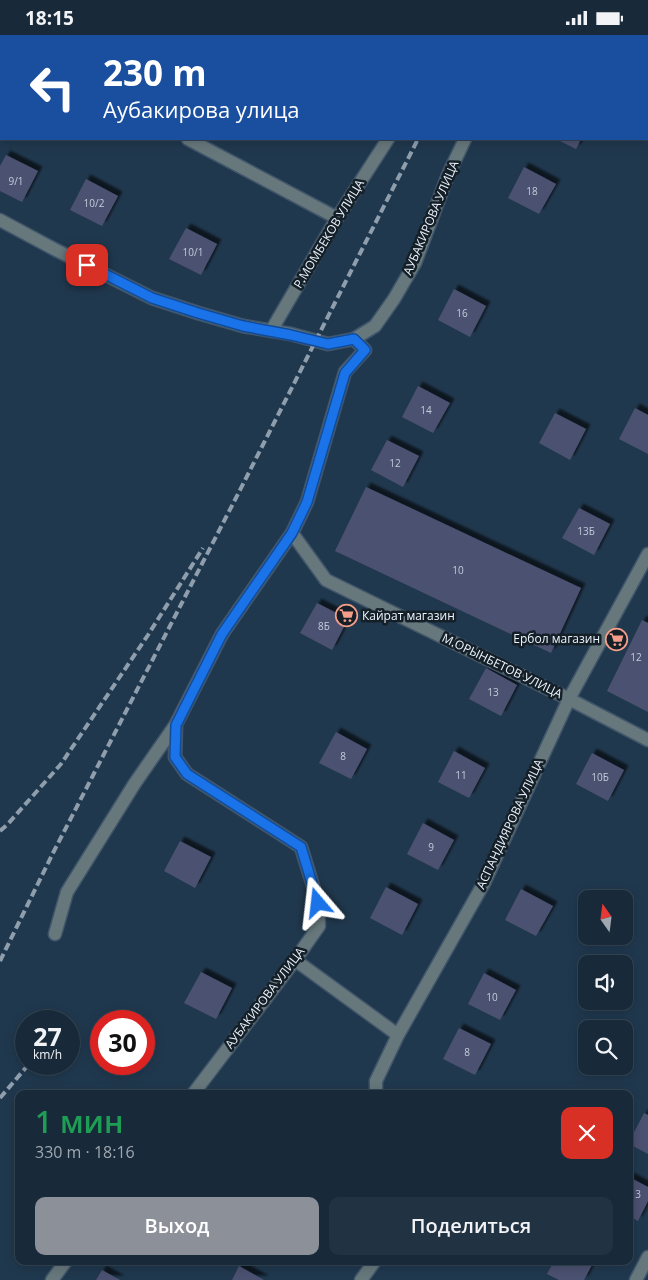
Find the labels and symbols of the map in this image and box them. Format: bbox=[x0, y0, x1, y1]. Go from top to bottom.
street label: АУБАКИРОВА УЛИЦА bbox=[399, 158, 463, 278]
house number: 9/1 bbox=[8, 174, 24, 188]
street label: Р.МОМБЕКОВ УЛИЦА bbox=[289, 176, 368, 291]
house number: 18 bbox=[526, 184, 538, 198]
house number: 10/2 bbox=[84, 196, 105, 210]
pin bbox=[66, 244, 108, 286]
house number: 10/1 bbox=[183, 245, 203, 259]
house number: 16 bbox=[456, 306, 468, 320]
house number: 14 bbox=[420, 403, 432, 417]
house number: 12 bbox=[389, 456, 401, 470]
house number: 13Б bbox=[577, 524, 595, 538]
house number: 10 bbox=[452, 563, 464, 577]
supermarket icon: Кайрат магазин bbox=[334, 604, 358, 628]
place label: Кайрат магазин bbox=[362, 607, 455, 624]
house number: 8Б bbox=[318, 619, 330, 633]
supermarket icon: Ербол магазин bbox=[604, 627, 628, 651]
street label: М.ОРЫНБЕТОВ УЛИЦА bbox=[439, 629, 566, 702]
place label: Ербол магазин bbox=[513, 630, 600, 647]
house number: 12 bbox=[630, 650, 642, 664]
house number: 13 bbox=[487, 685, 499, 699]
house number: 8 bbox=[340, 749, 346, 763]
street label: АСПАНДИЯРОВА УЛИЦА bbox=[472, 756, 547, 892]
house number: 11 bbox=[455, 768, 467, 782]
house number: 10Б bbox=[591, 770, 609, 784]
house number: 9 bbox=[428, 840, 434, 854]
position arrow bbox=[291, 876, 343, 928]
north arrow bbox=[578, 890, 632, 945]
street label: АУБАКИРОВА УЛИЦА bbox=[221, 943, 309, 1052]
house number: 10 bbox=[486, 990, 498, 1004]
speed limit sign: 30 bbox=[90, 1010, 155, 1075]
house number: 8 bbox=[464, 1045, 470, 1059]
house number: 3 bbox=[635, 1187, 641, 1201]

